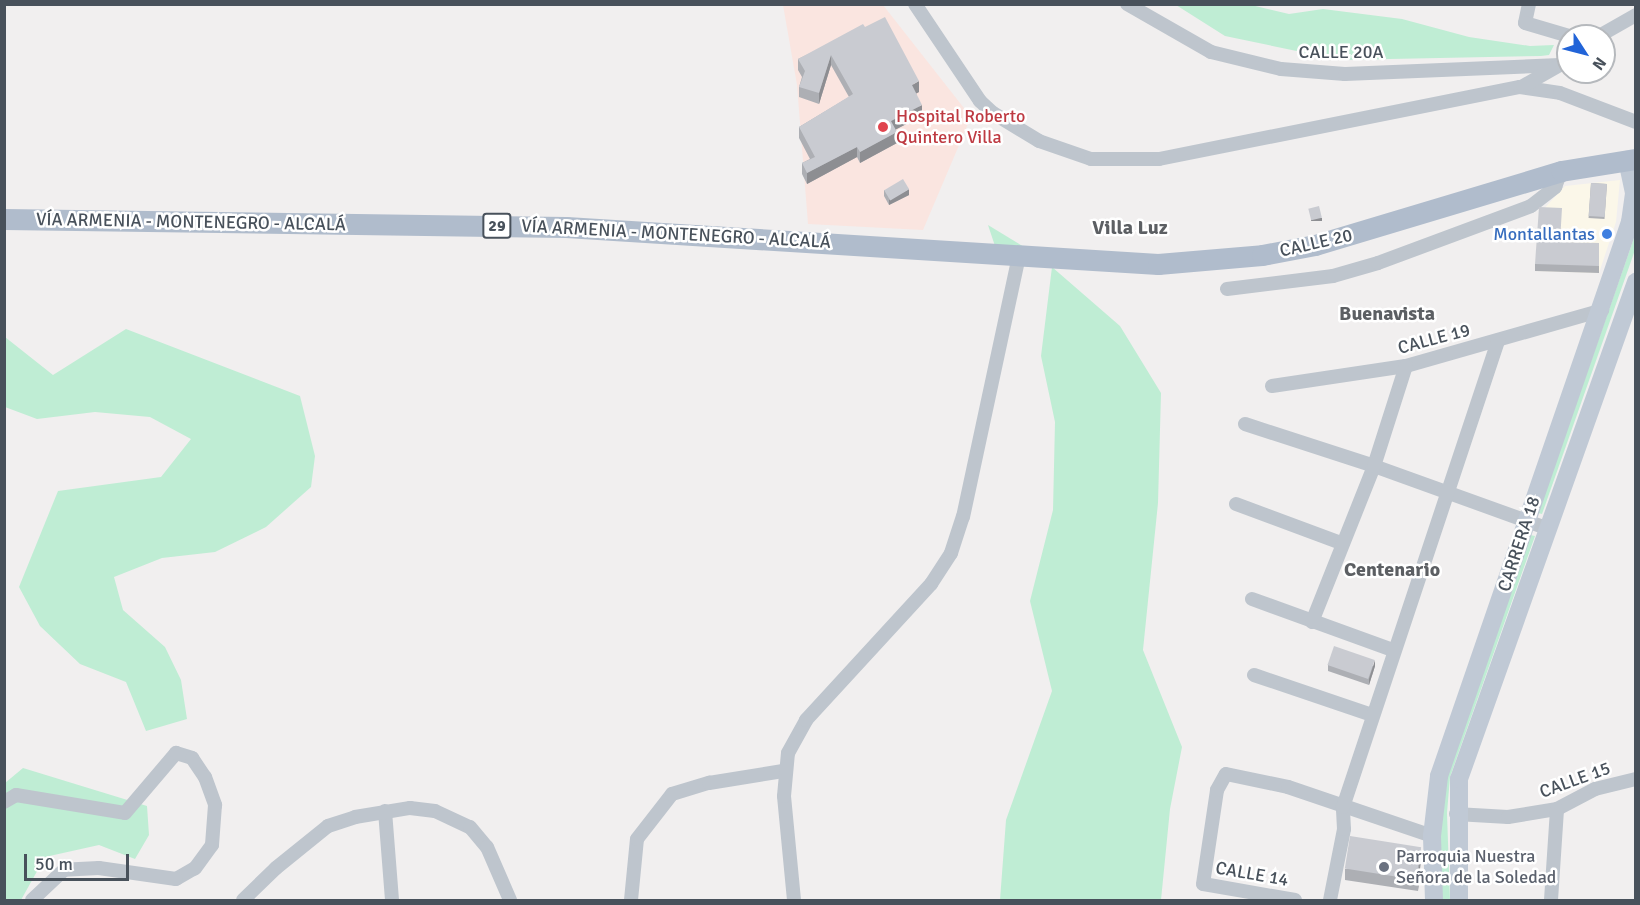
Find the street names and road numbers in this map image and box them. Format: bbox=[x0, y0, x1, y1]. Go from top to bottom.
street label: CALLE 20A bbox=[1299, 41, 1383, 63]
street label: VÍA ARMENIA - MONTENEGRO - ALCALÁ bbox=[36, 208, 346, 236]
road number: 29 bbox=[482, 213, 512, 239]
street label: VÍA ARMENIA - MONTENEGRO - ALCALÁ bbox=[521, 215, 831, 253]
street label: CALLE 20 bbox=[1278, 224, 1354, 262]
street label: CALLE 19 bbox=[1396, 319, 1472, 359]
street label: CARRERA 18 bbox=[1493, 494, 1545, 594]
street label: CALLE 15 bbox=[1537, 757, 1613, 803]
street label: CALLE 14 bbox=[1214, 857, 1290, 891]

